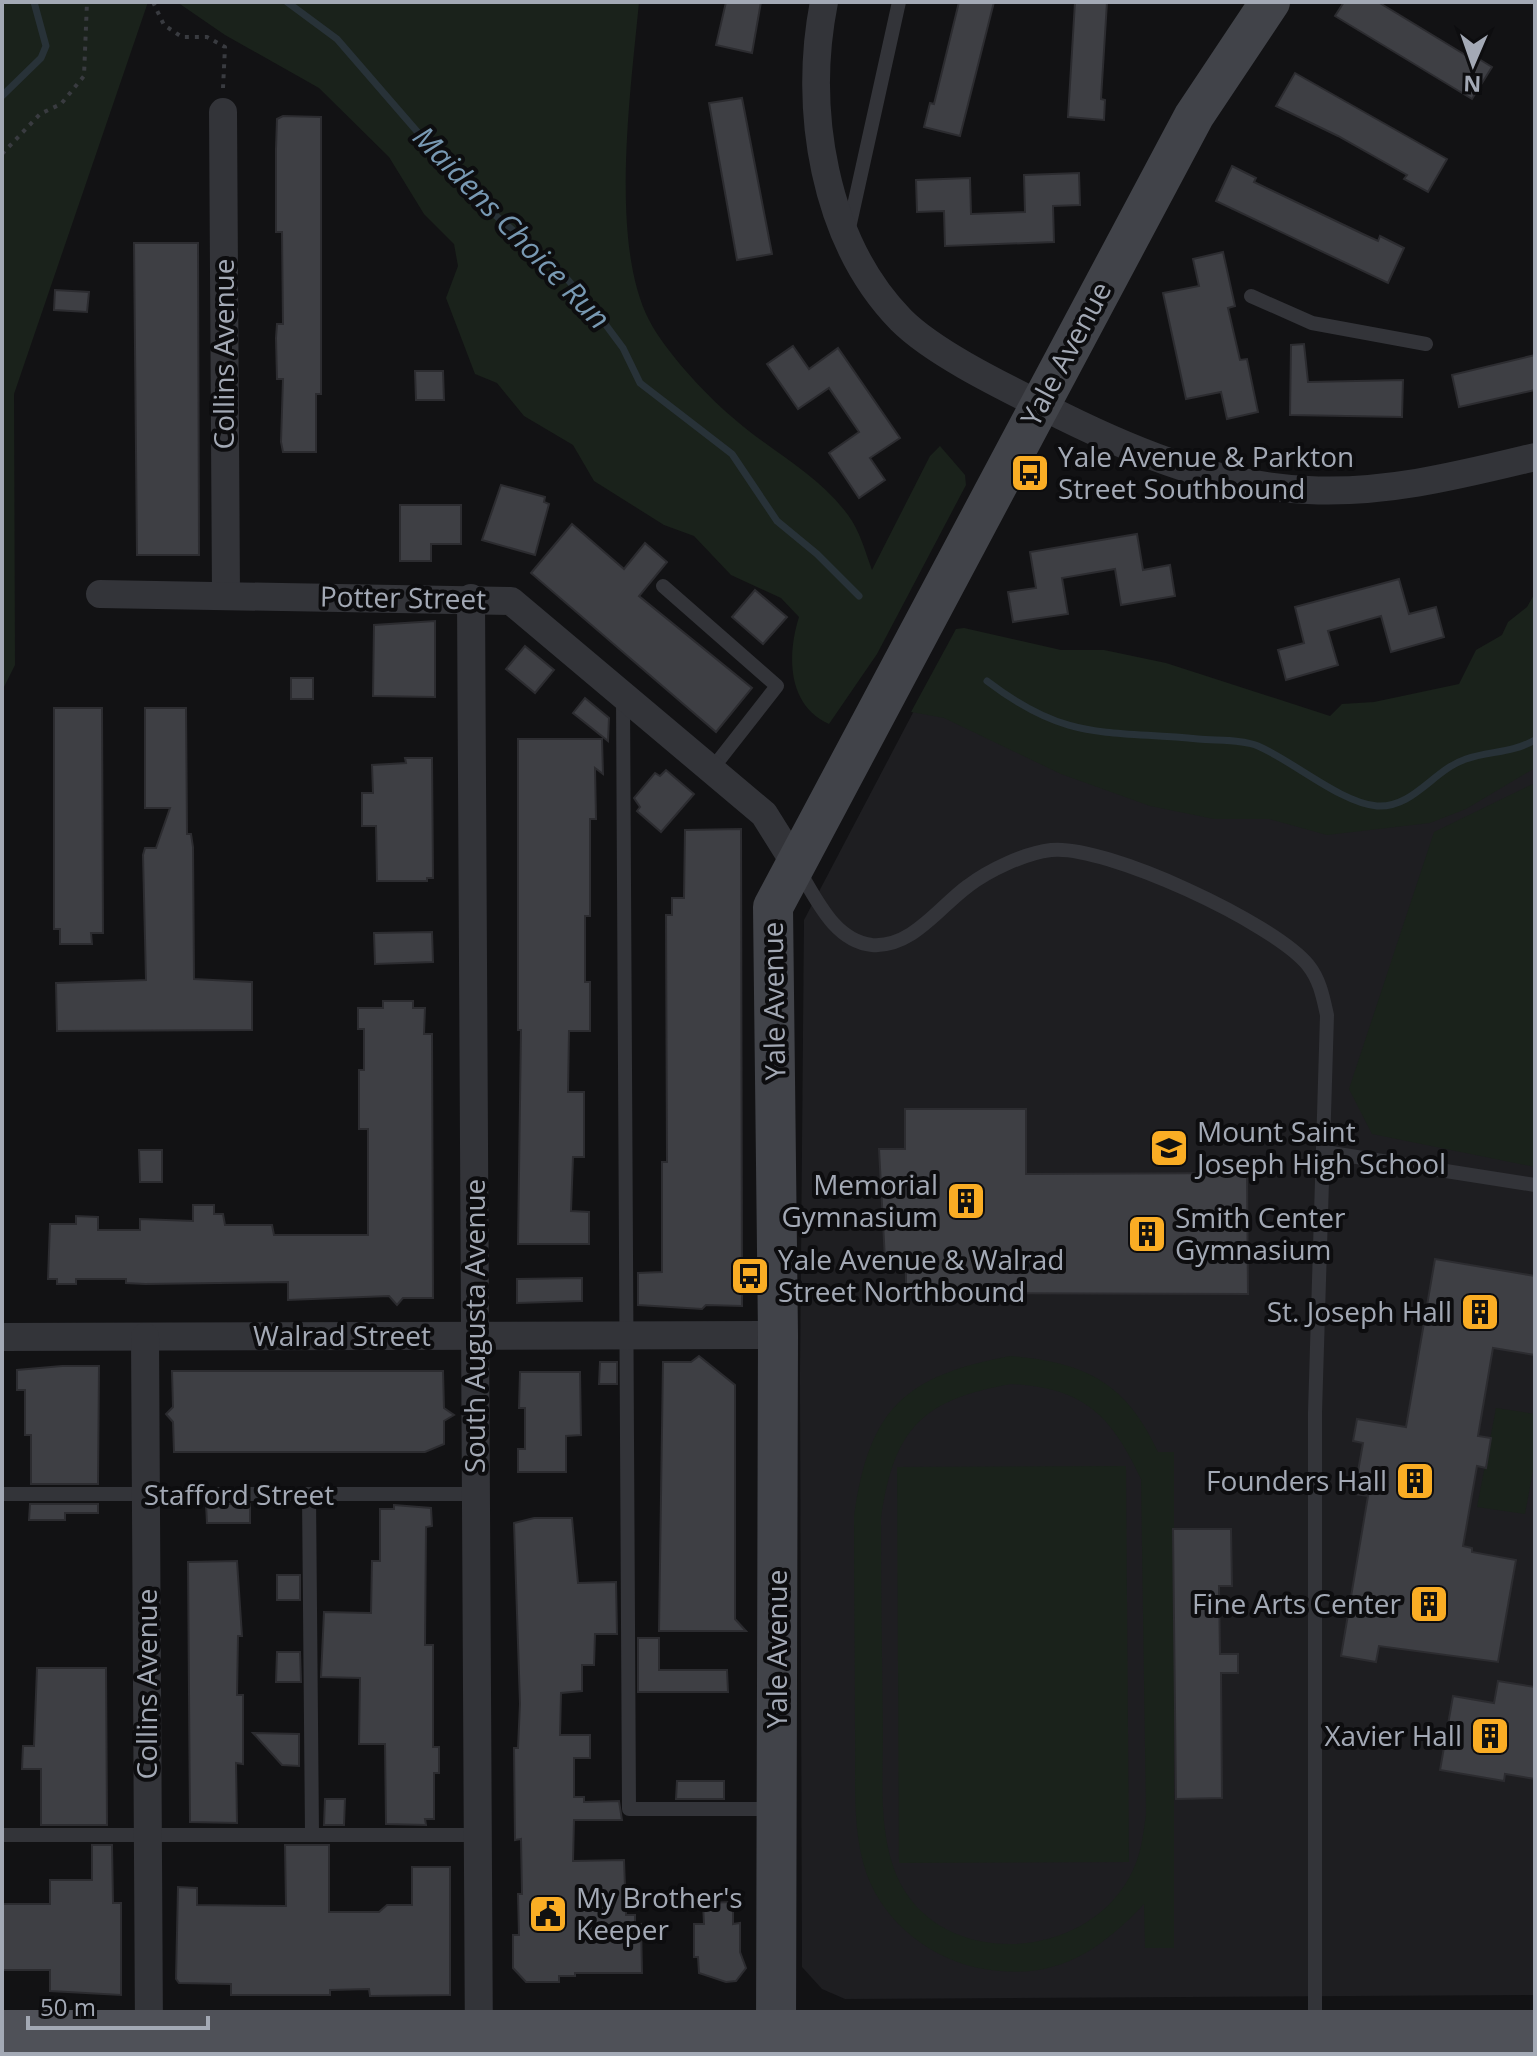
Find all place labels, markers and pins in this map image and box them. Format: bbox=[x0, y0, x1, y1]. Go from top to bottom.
place label: Yale Avenue & Parkton Street Southbound bbox=[1058, 437, 1354, 507]
bus stop icon: Yale Avenue & Parkton Street Southbound bbox=[1009, 452, 1051, 494]
place label: Mount Saint Joseph High School bbox=[1194, 1112, 1446, 1182]
school or university icon: Mount Saint Joseph High School bbox=[1148, 1127, 1190, 1169]
place label: Memorial Gymnasium bbox=[781, 1165, 938, 1235]
building icon: Memorial Gymnasium bbox=[945, 1180, 987, 1222]
place label: Smith Center Gymnasium bbox=[1175, 1198, 1346, 1268]
building icon: Smith Center Gymnasium bbox=[1126, 1213, 1168, 1255]
place label: Yale Avenue & Walrad Street Northbound bbox=[778, 1240, 1064, 1310]
bus stop icon: Yale Avenue & Walrad Street Northbound bbox=[729, 1255, 771, 1297]
building icon: St. Joseph Hall bbox=[1459, 1291, 1501, 1333]
place label: St. Joseph Hall bbox=[1267, 1292, 1452, 1330]
building icon: Founders Hall bbox=[1394, 1460, 1436, 1502]
place label: Founders Hall bbox=[1206, 1461, 1387, 1499]
building icon: Fine Arts Center bbox=[1408, 1583, 1450, 1625]
place label: Fine Arts Center bbox=[1192, 1584, 1402, 1622]
building icon: Xavier Hall bbox=[1469, 1715, 1511, 1757]
place label: Xavier Hall bbox=[1324, 1716, 1462, 1754]
place label: My Brother's Keeper bbox=[576, 1878, 743, 1948]
public building icon: My Brother's Keeper bbox=[527, 1893, 569, 1935]

